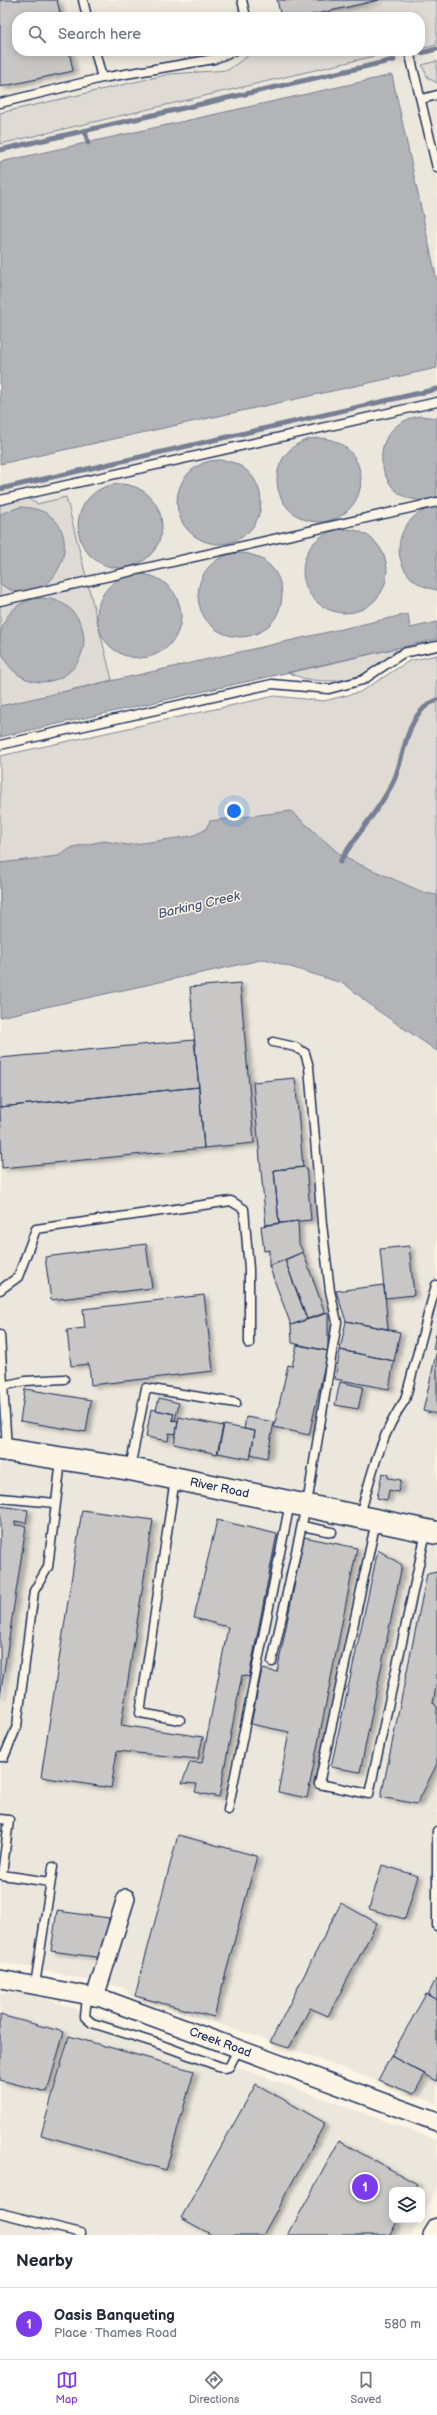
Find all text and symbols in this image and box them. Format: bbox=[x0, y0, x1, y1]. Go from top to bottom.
search box bbox=[12, 12, 425, 56]
icon: search bbox=[26, 23, 48, 45]
text: Search here bbox=[58, 25, 141, 44]
your location bbox=[224, 801, 244, 821]
water label: Barking Creek bbox=[156, 888, 242, 922]
street label: River Road bbox=[188, 1474, 251, 1501]
street label: Creek Road bbox=[187, 2024, 254, 2060]
pin: 1 bbox=[352, 2172, 378, 2202]
map controls bbox=[389, 2187, 425, 2223]
button: layers bbox=[389, 2187, 425, 2223]
text: Nearby bbox=[16, 2251, 73, 2271]
text: Oasis Banqueting bbox=[54, 2306, 175, 2325]
text: 1 bbox=[26, 2316, 32, 2332]
text: 580 m bbox=[384, 2316, 421, 2332]
text: Place · Thames Road bbox=[54, 2325, 177, 2341]
tab: Map bbox=[56, 2369, 78, 2406]
tab: Directions bbox=[189, 2369, 239, 2406]
tab: Saved bbox=[351, 2369, 381, 2406]

